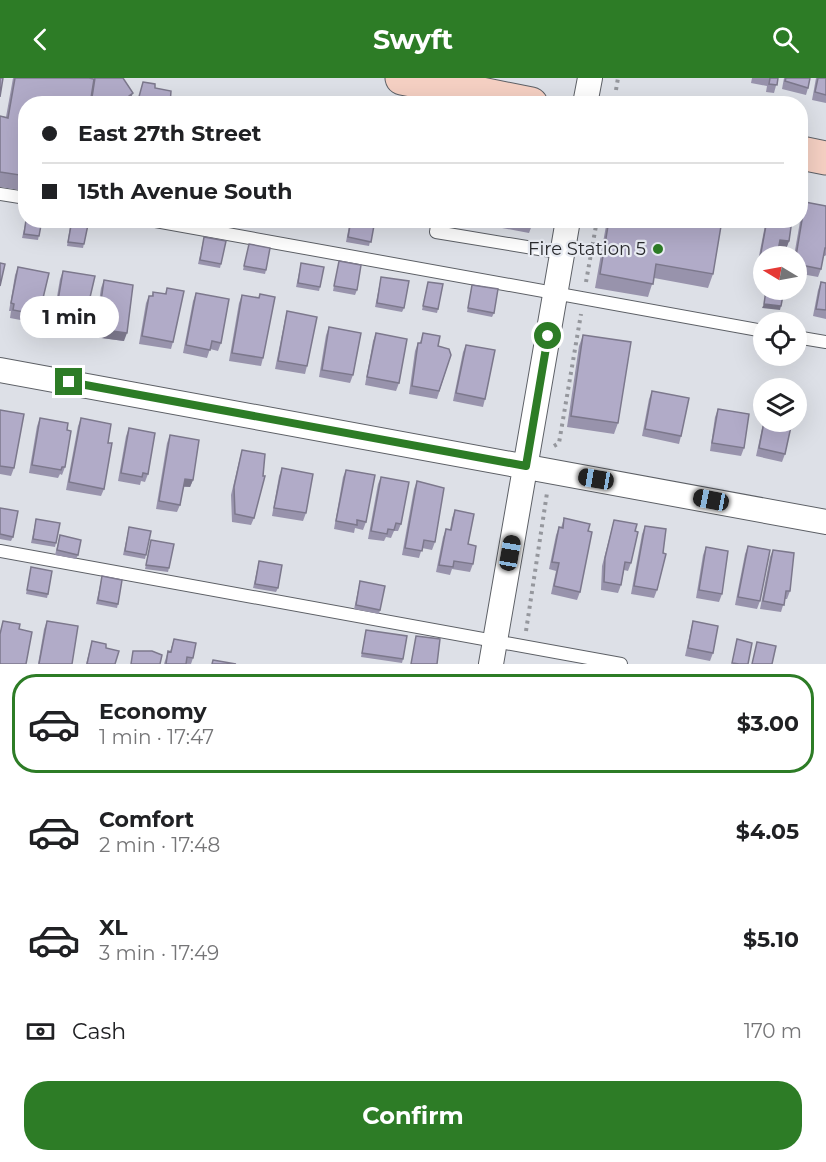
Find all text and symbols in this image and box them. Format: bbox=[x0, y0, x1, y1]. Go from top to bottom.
icon: back bbox=[24, 23, 57, 56]
text: Swyft bbox=[373, 23, 453, 56]
icon: search bbox=[769, 23, 802, 56]
text: East 27th Street bbox=[78, 120, 261, 147]
text: 15th Avenue South bbox=[78, 178, 292, 205]
place label: Fire Station 5 bbox=[528, 238, 646, 260]
marker: Fire Station 5 bbox=[651, 242, 665, 256]
north arrow bbox=[753, 246, 807, 300]
map controls bbox=[753, 246, 807, 432]
callout: 1 min bbox=[20, 295, 118, 337]
text: 1 min bbox=[42, 305, 97, 329]
button: locate bbox=[753, 312, 807, 366]
route start bbox=[534, 322, 561, 349]
route end bbox=[55, 368, 82, 395]
button: layers bbox=[753, 378, 807, 432]
car bbox=[577, 467, 615, 491]
car bbox=[692, 488, 730, 512]
car bbox=[498, 534, 522, 572]
icon: car bbox=[27, 697, 81, 751]
text: Economy bbox=[99, 698, 207, 725]
text: $3.00 bbox=[737, 710, 799, 737]
text: 1 min · 17:47 bbox=[99, 725, 214, 749]
icon: car bbox=[27, 805, 81, 859]
text: Comfort bbox=[99, 806, 194, 833]
text: $4.05 bbox=[736, 818, 799, 845]
text: 2 min · 17:48 bbox=[99, 833, 220, 857]
icon: car bbox=[27, 913, 81, 967]
text: XL bbox=[99, 914, 128, 941]
text: $5.10 bbox=[743, 926, 799, 953]
text: 3 min · 17:49 bbox=[99, 941, 219, 965]
icon: cash bbox=[24, 1015, 57, 1048]
text: Cash bbox=[72, 1018, 126, 1045]
text: 170 m bbox=[744, 1019, 802, 1043]
button: Confirm bbox=[24, 1081, 802, 1150]

